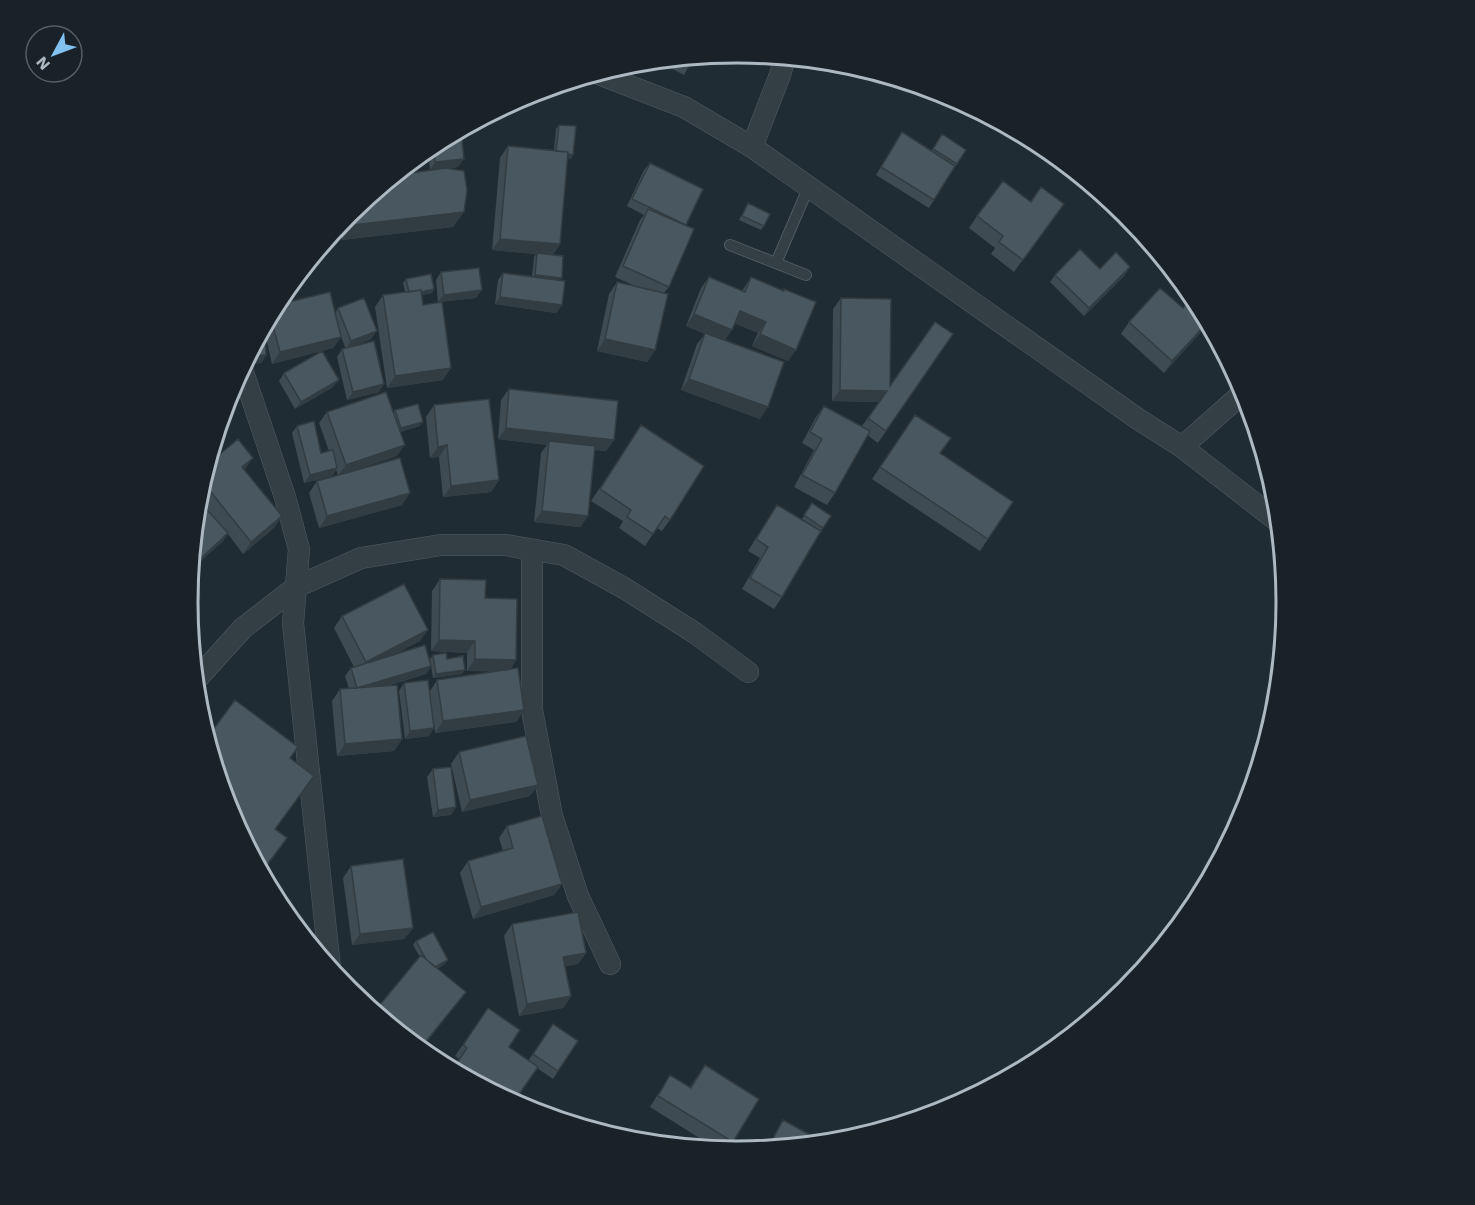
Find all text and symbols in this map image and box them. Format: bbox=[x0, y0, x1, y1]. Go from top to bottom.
north arrow bbox=[24, 24, 84, 84]
text: N bbox=[32, 53, 54, 74]

